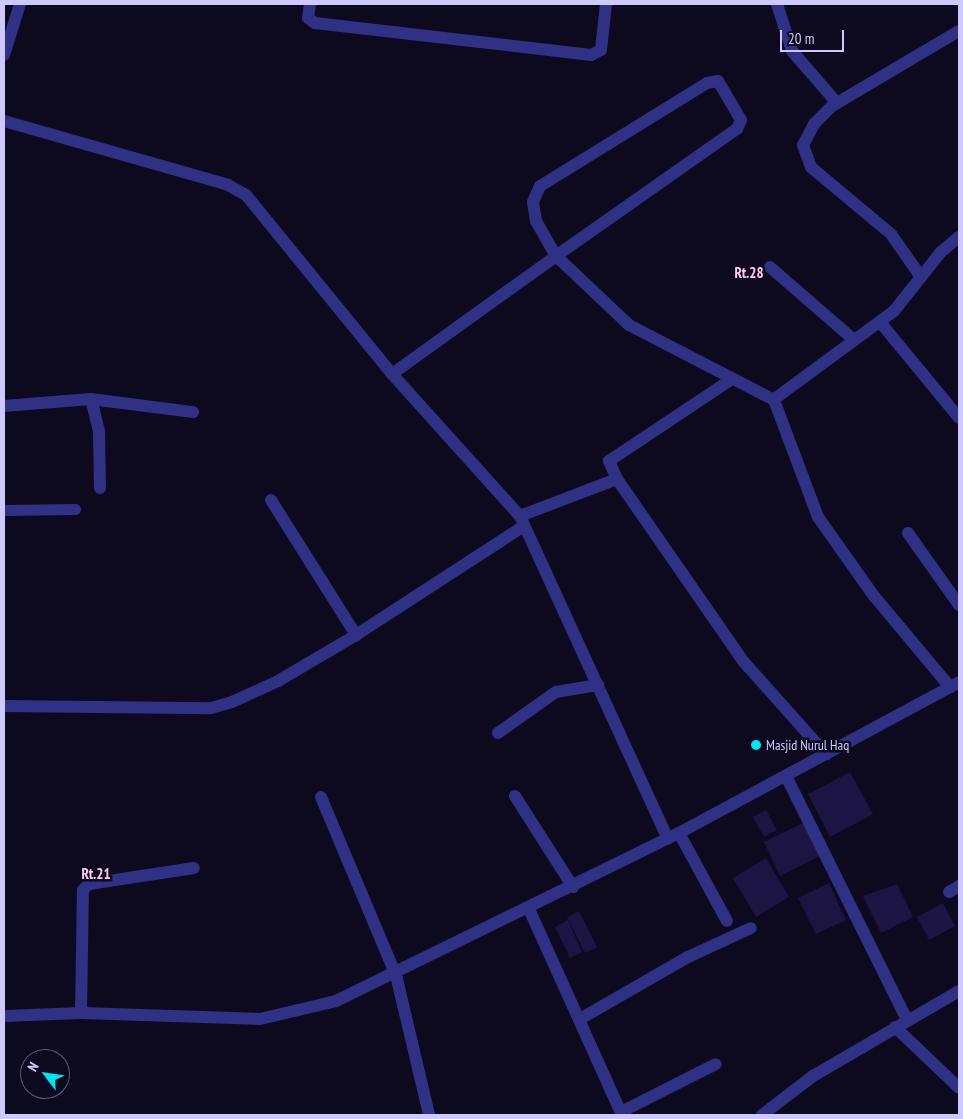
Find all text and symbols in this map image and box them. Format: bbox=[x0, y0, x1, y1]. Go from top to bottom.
scale bar bbox=[783, 20, 847, 52]
text: 20 m bbox=[788, 29, 814, 48]
district label: Rt.28 bbox=[734, 264, 764, 282]
place label: Masjid Nurul Haq bbox=[766, 737, 849, 753]
marker: Masjid Nurul Haq bbox=[750, 739, 762, 751]
district label: Rt.21 bbox=[81, 865, 111, 883]
north arrow bbox=[20, 1049, 70, 1099]
text: N bbox=[23, 1059, 43, 1075]

